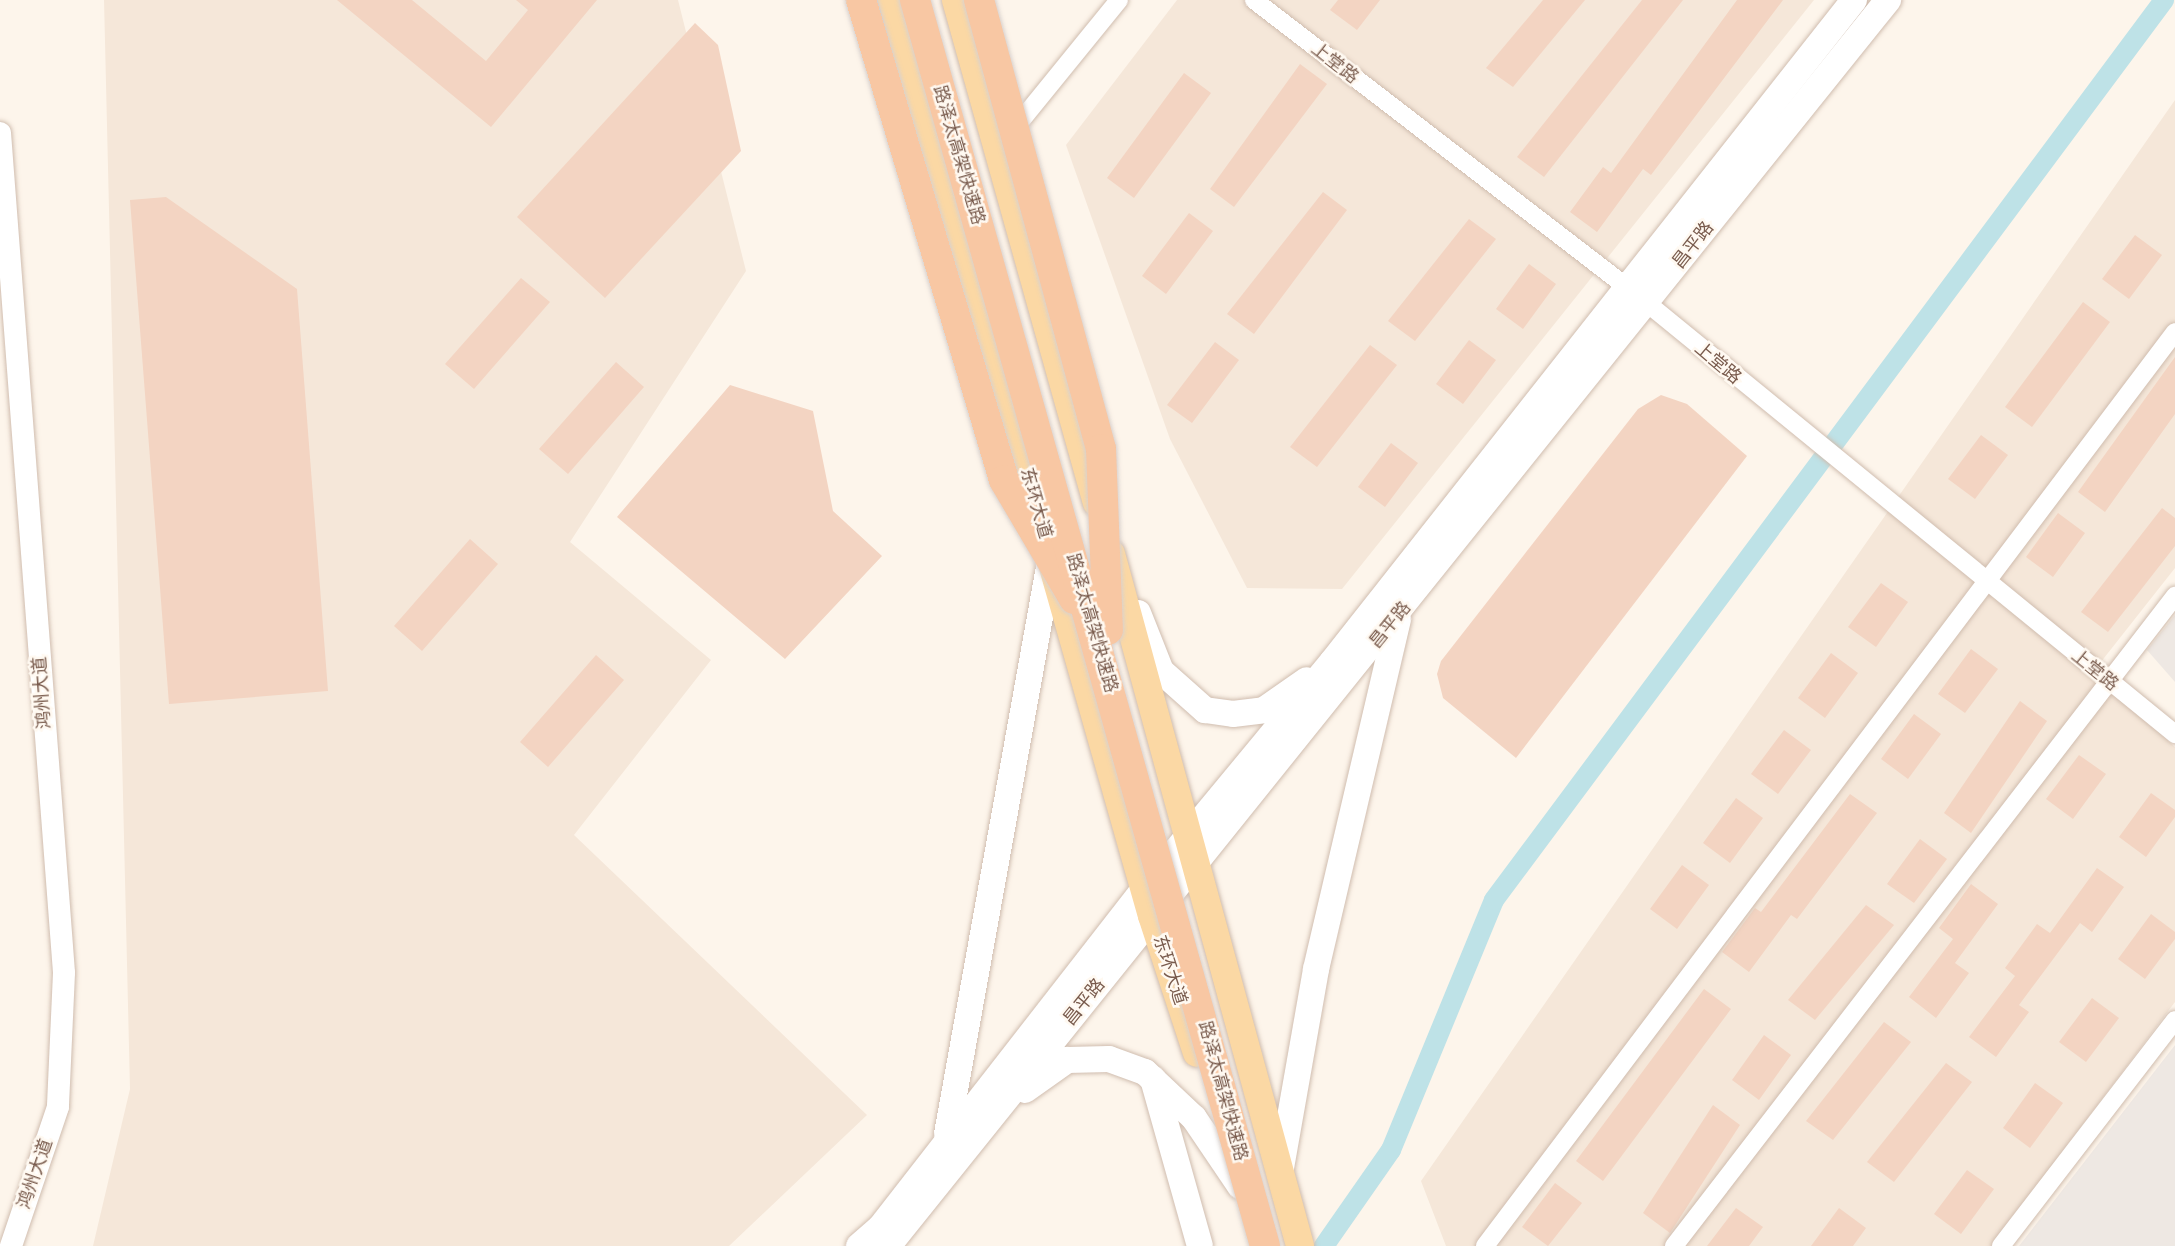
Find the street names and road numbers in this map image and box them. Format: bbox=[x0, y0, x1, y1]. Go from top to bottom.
street label: 上堂路 bbox=[1307, 38, 1363, 88]
street label: 路泽太高架快速路 bbox=[929, 83, 989, 227]
street label: 昌平路 bbox=[1668, 217, 1718, 273]
street label: 上堂路 bbox=[1690, 337, 1746, 389]
street label: 东环大道 bbox=[1016, 465, 1056, 541]
street label: 路泽太高架快速路 bbox=[1062, 551, 1122, 695]
street label: 昌平路 bbox=[1365, 597, 1415, 653]
street label: 上堂路 bbox=[2067, 645, 2123, 695]
street label: 鸿州大道 bbox=[29, 656, 55, 730]
street label: 东环大道 bbox=[1149, 932, 1191, 1008]
street label: 昌平路 bbox=[1059, 974, 1109, 1030]
street label: 路泽太高架快速路 bbox=[1194, 1019, 1252, 1163]
street label: 鸿州大道 bbox=[13, 1136, 57, 1212]

